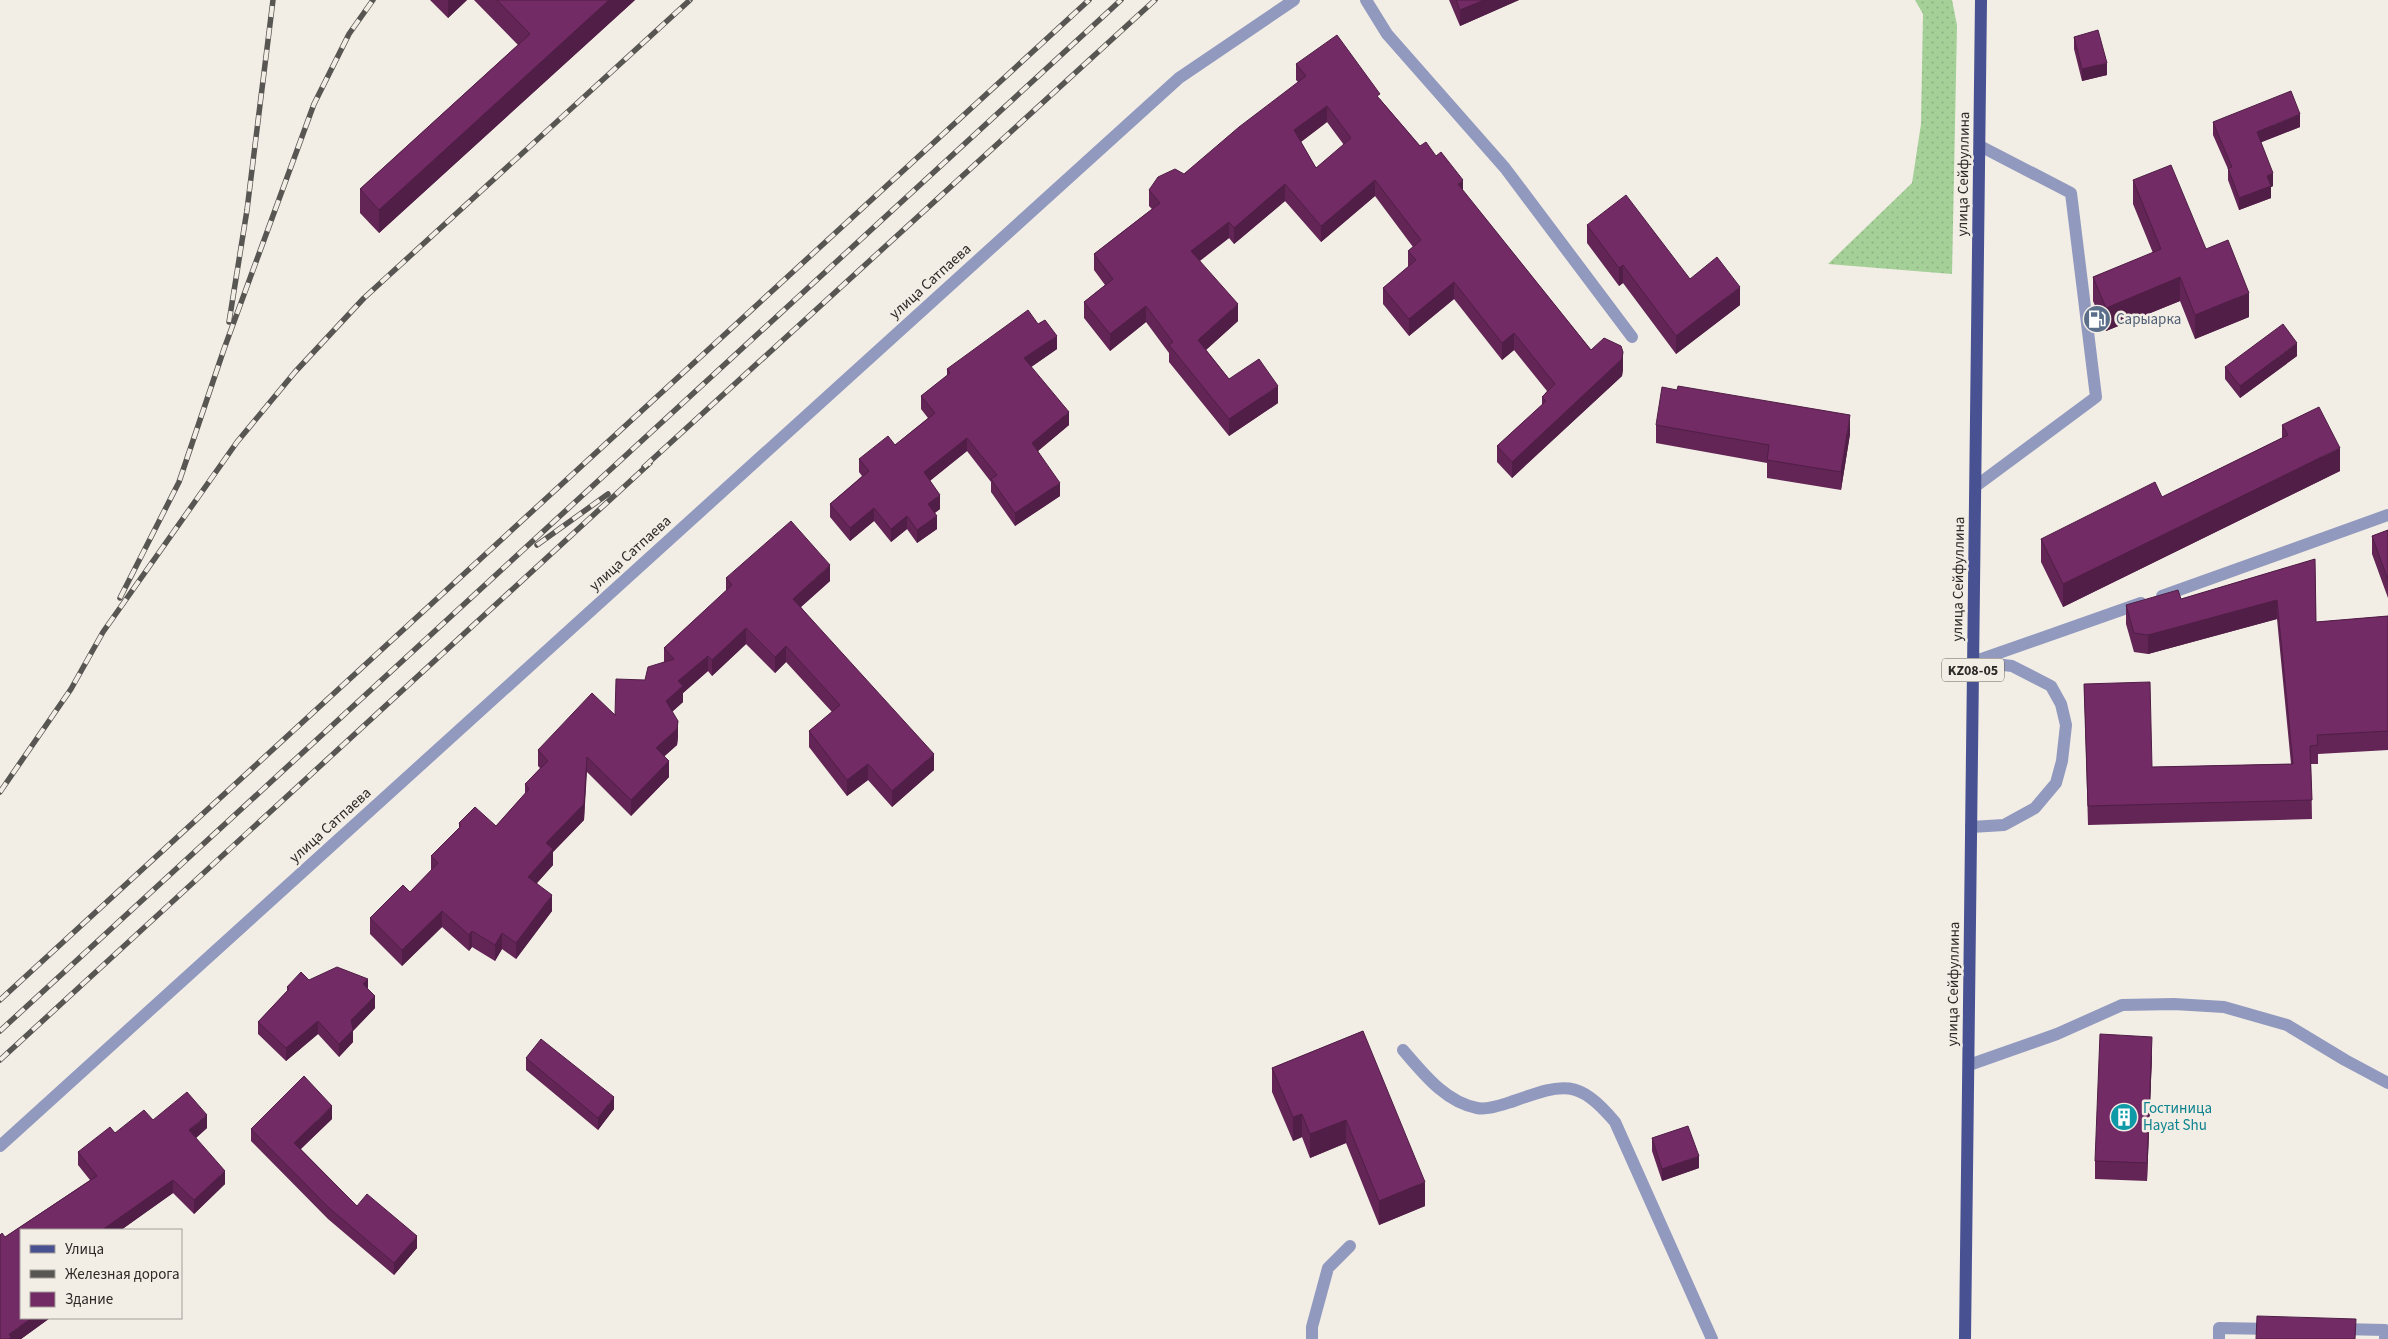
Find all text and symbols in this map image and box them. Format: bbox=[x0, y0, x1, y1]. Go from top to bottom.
street label: улица Сейфуллина bbox=[1952, 111, 1975, 237]
street label: улица Сатпаева bbox=[885, 239, 976, 324]
fuel station icon: Сарыарка bbox=[2082, 304, 2112, 334]
place label: Сарыарка bbox=[2116, 309, 2181, 330]
street label: улица Сатпаева bbox=[585, 511, 676, 596]
street label: улица Сейфуллина bbox=[1947, 516, 1970, 642]
road number: KZ08-05 bbox=[1942, 658, 2004, 682]
street label: улица Сатпаева bbox=[285, 783, 376, 868]
street label: улица Сейфуллина bbox=[1942, 921, 1965, 1047]
place label: Гостиница Hayat Shu bbox=[2143, 1098, 2212, 1136]
building icon: Гостиница Hayat Shu bbox=[2109, 1102, 2139, 1132]
legend bbox=[20, 1229, 182, 1319]
text: Улица bbox=[65, 1239, 104, 1260]
text: Железная дорога bbox=[65, 1264, 180, 1285]
text: Здание bbox=[65, 1289, 113, 1310]

